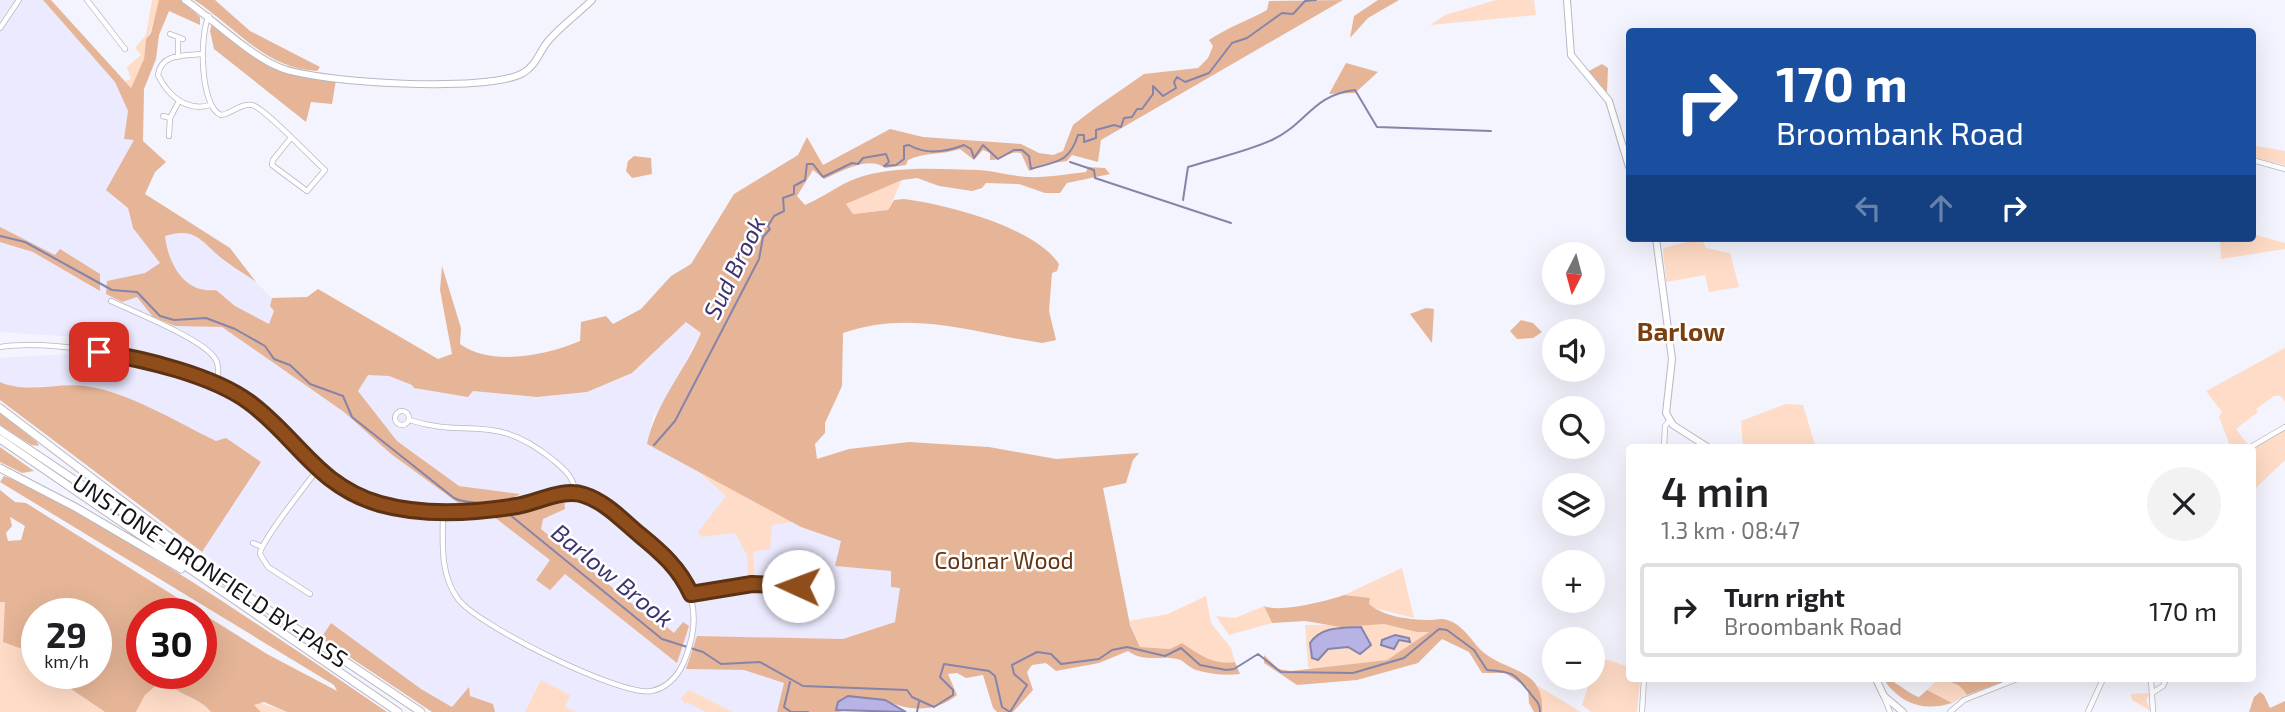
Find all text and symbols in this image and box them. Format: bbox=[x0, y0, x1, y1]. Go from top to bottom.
text: 170 m bbox=[1776, 53, 1908, 112]
icon: right bbox=[1661, 56, 1752, 147]
text: Broombank Road bbox=[1776, 113, 2024, 151]
icon: left bbox=[1849, 189, 1887, 227]
icon: ahead bbox=[1922, 189, 1960, 227]
icon: right bbox=[1995, 189, 2033, 227]
water label: Sud Brook bbox=[697, 212, 771, 323]
north arrow bbox=[1542, 242, 1605, 304]
map controls bbox=[1542, 242, 1605, 690]
district label: Barlow bbox=[1637, 315, 1725, 346]
button: sound bbox=[1542, 319, 1605, 382]
pin bbox=[69, 322, 129, 382]
icon: arrive bbox=[80, 333, 118, 371]
button: search bbox=[1542, 396, 1605, 459]
text: 4 min bbox=[1661, 465, 1770, 515]
street label: UNSTONE-DRONFIELD BY-PASS bbox=[68, 467, 353, 673]
button: close bbox=[2147, 467, 2221, 541]
button: layers bbox=[1542, 473, 1605, 536]
text: 1.3 km · 08:47 bbox=[1661, 516, 1800, 544]
water label: Barlow Brook bbox=[546, 517, 680, 633]
park label: Cobnar Wood bbox=[934, 546, 1074, 574]
position arrow bbox=[761, 549, 835, 623]
button: + bbox=[1542, 550, 1605, 613]
text: Turn right bbox=[1724, 581, 1845, 612]
icon: right bbox=[1665, 591, 1703, 629]
text: 170 m bbox=[2149, 595, 2217, 626]
speed limit sign: 30 bbox=[126, 598, 217, 689]
text: Broombank Road bbox=[1724, 612, 1902, 640]
text: 29 bbox=[46, 613, 87, 655]
button: − bbox=[1542, 627, 1605, 690]
text: km/h bbox=[44, 650, 89, 672]

